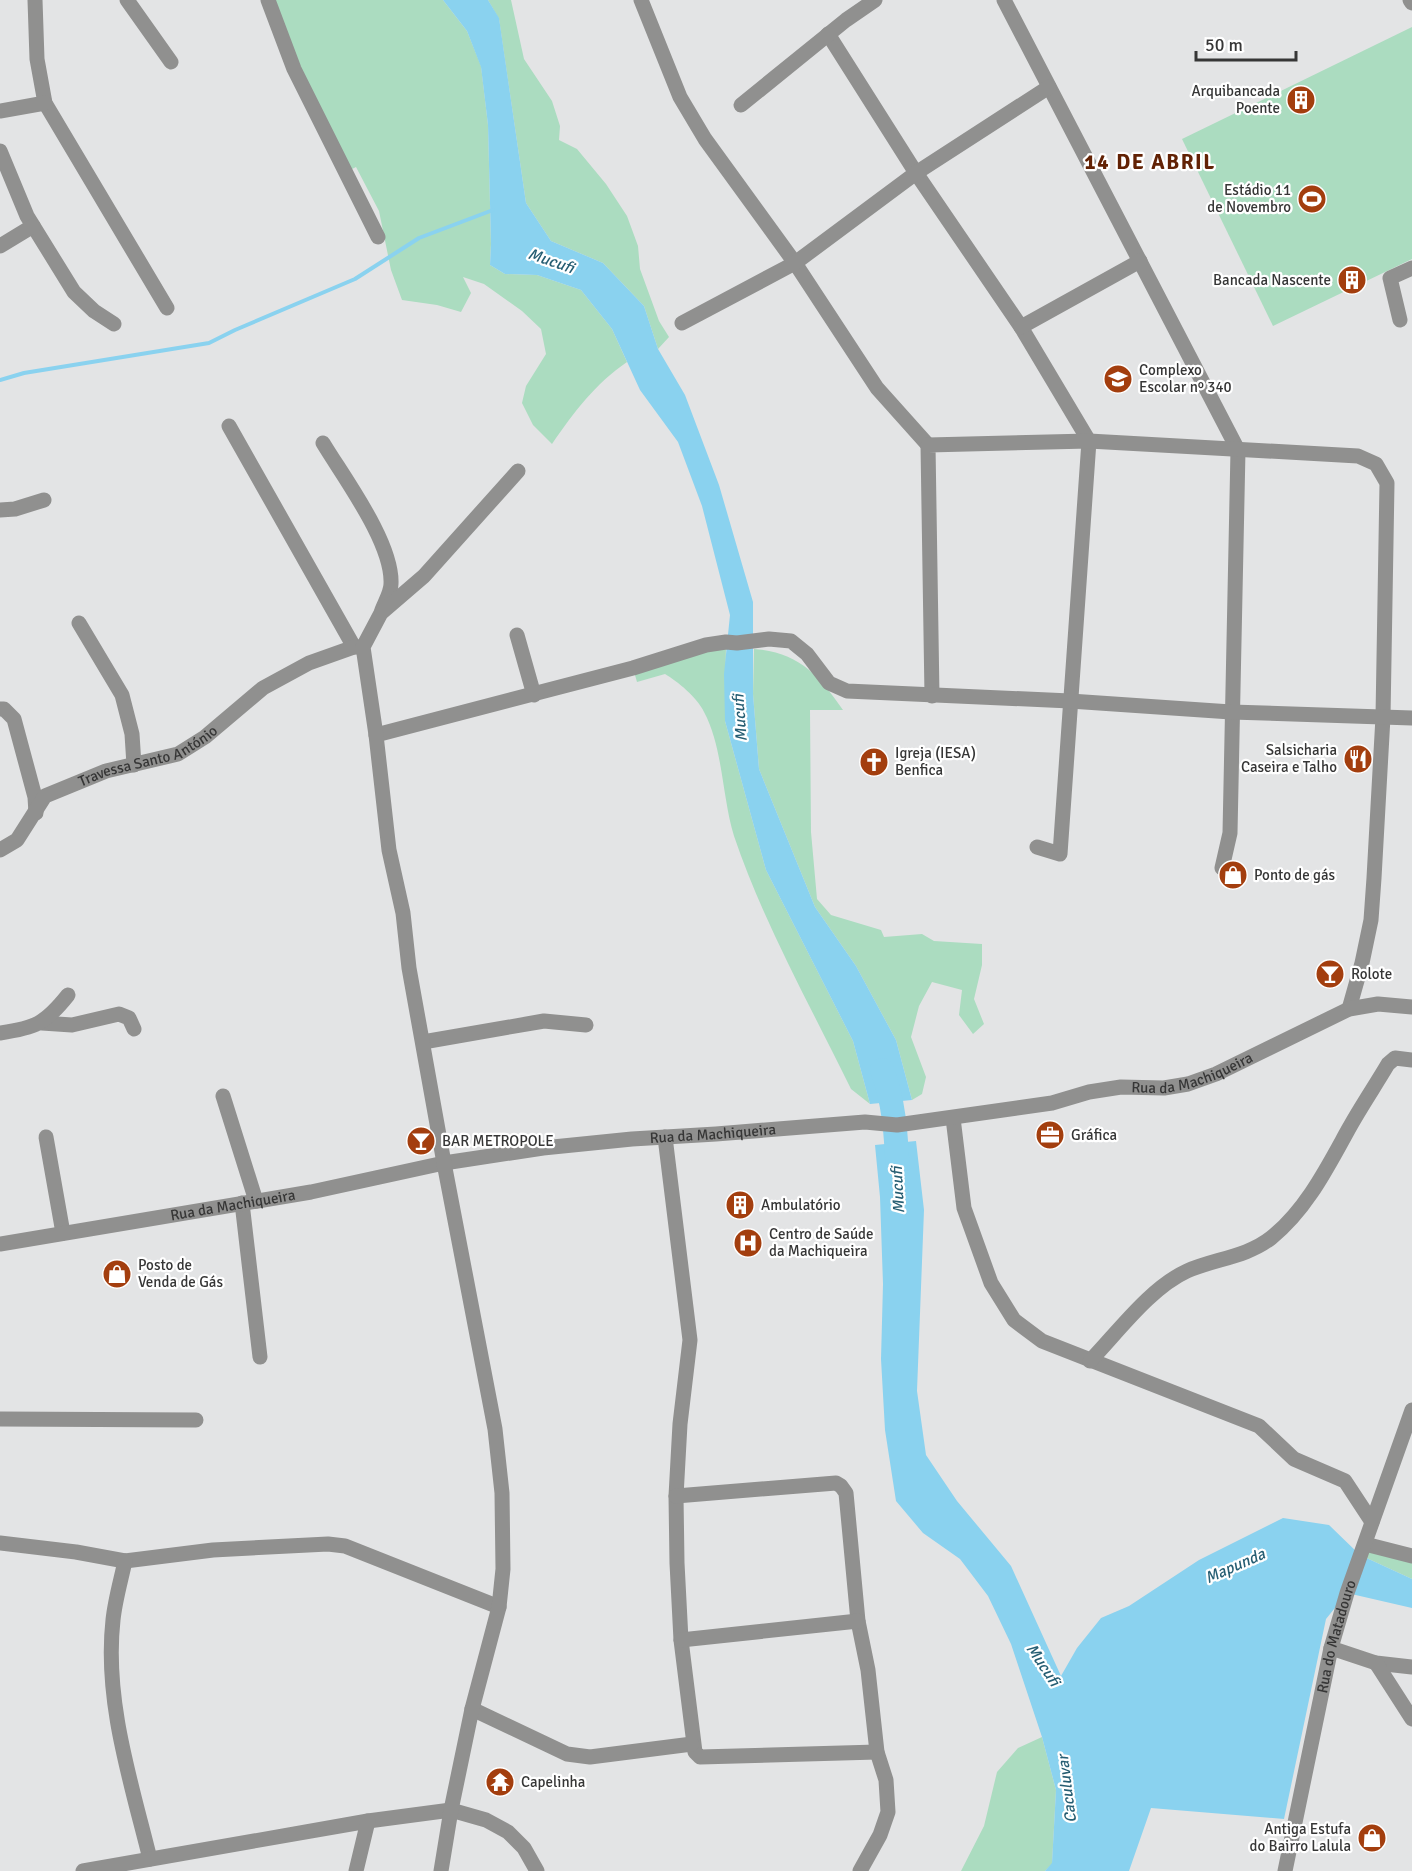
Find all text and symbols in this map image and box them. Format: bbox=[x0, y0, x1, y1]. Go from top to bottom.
scale bar bbox=[1196, 24, 1296, 62]
text: 50 m bbox=[1205, 34, 1243, 56]
place label: Arquibancada Poente bbox=[1191, 82, 1280, 117]
building icon: Arquibancada Poente bbox=[1285, 84, 1317, 116]
district label: 14 DE ABRIL bbox=[1084, 149, 1216, 175]
place label: Estádio 11 de Novembro bbox=[1207, 181, 1291, 216]
sports icon: Estádio 11 de Novembro bbox=[1296, 183, 1328, 215]
water label: Mucufi bbox=[525, 244, 578, 279]
building icon: Bancada Nascente bbox=[1336, 264, 1368, 296]
place label: Bancada Nascente bbox=[1213, 271, 1331, 289]
place label: Complexo Escolar nº 340 bbox=[1139, 361, 1232, 396]
school or university icon: Complexo Escolar nº 340 bbox=[1102, 363, 1134, 395]
water label: Mucufi bbox=[728, 692, 752, 742]
street label: Travessa Santo António bbox=[76, 721, 221, 790]
place label: Salsicharia Caseira e Talho bbox=[1241, 741, 1337, 776]
restaurant icon: Salsicharia Caseira e Talho bbox=[1342, 743, 1374, 775]
place label: Igreja (IESA) Benfica bbox=[895, 744, 976, 779]
church icon: Igreja (IESA) Benfica bbox=[858, 746, 890, 778]
shop icon: Ponto de gás bbox=[1217, 859, 1249, 891]
place label: Ponto de gás bbox=[1254, 866, 1336, 884]
bar icon: Rolote bbox=[1314, 958, 1346, 990]
place label: Rolote bbox=[1351, 965, 1392, 983]
street label: Rua da Machiqueira bbox=[1131, 1048, 1256, 1097]
office icon: Gráfica bbox=[1034, 1119, 1066, 1151]
street label: Rua da Machiqueira bbox=[649, 1120, 777, 1147]
bar icon: BAR METROPOLE bbox=[405, 1125, 437, 1157]
place label: Gráfica bbox=[1071, 1126, 1117, 1144]
place label: BAR METROPOLE bbox=[442, 1132, 554, 1150]
water label: Mucufi bbox=[887, 1164, 909, 1214]
street label: Rua da Machiqueira bbox=[169, 1186, 297, 1224]
building icon: Ambulatório bbox=[724, 1189, 756, 1221]
place label: Ambulatório bbox=[761, 1196, 841, 1214]
place label: Centro de Saúde da Machiqueira bbox=[769, 1225, 874, 1260]
hospital icon: Centro de Saúde da Machiqueira bbox=[732, 1227, 764, 1259]
place label: Posto de Venda de Gás bbox=[138, 1256, 223, 1291]
shop icon: Posto de Venda de Gás bbox=[101, 1258, 133, 1290]
water label: Mapunda bbox=[1202, 1544, 1269, 1588]
street label: Rua do Matadouro bbox=[1313, 1577, 1360, 1695]
water label: Mucufi bbox=[1022, 1640, 1065, 1692]
water label: Caculuvar bbox=[1053, 1752, 1081, 1824]
temple icon: Capelinha bbox=[484, 1766, 516, 1798]
place label: Capelinha bbox=[521, 1773, 585, 1791]
place label: Antiga Estufa do Bairro Lalula bbox=[1250, 1820, 1351, 1855]
shop icon: Antiga Estufa do Bairro Lalula bbox=[1356, 1822, 1388, 1854]

